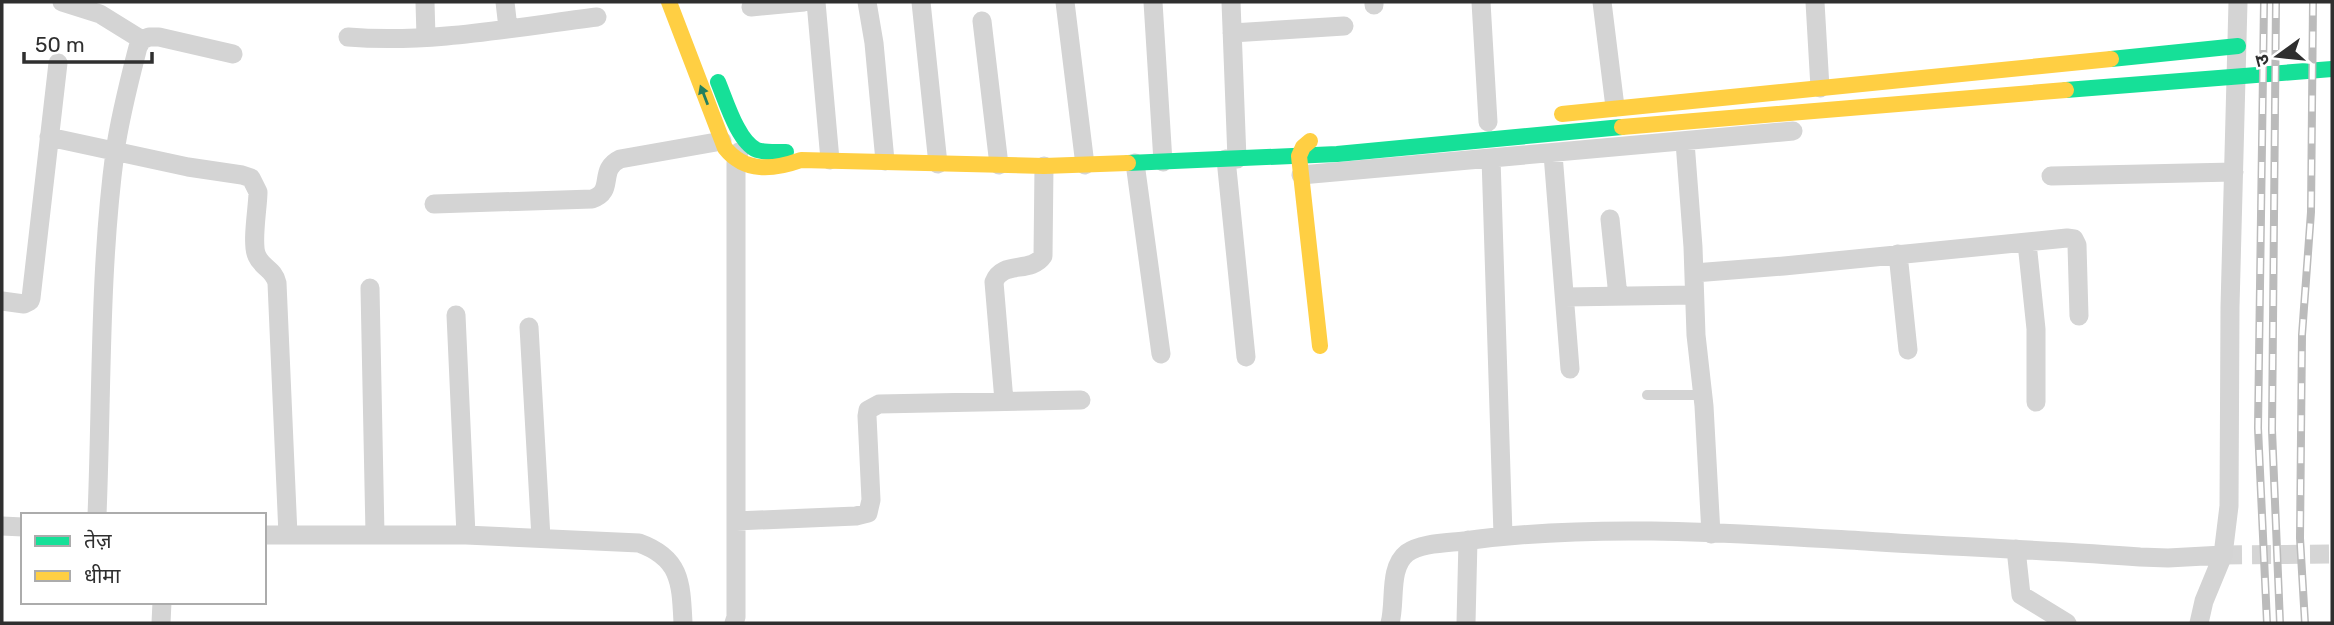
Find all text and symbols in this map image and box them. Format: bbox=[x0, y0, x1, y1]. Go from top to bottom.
scale bar bbox=[24, 21, 152, 65]
north arrow bbox=[2243, 21, 2313, 91]
text: 50 m bbox=[35, 32, 85, 57]
text: उ bbox=[2249, 51, 2275, 69]
one-way arrow bbox=[699, 85, 710, 106]
legend bbox=[21, 513, 266, 604]
text: तेज़ bbox=[84, 528, 112, 553]
text: धीमा bbox=[84, 563, 121, 588]

